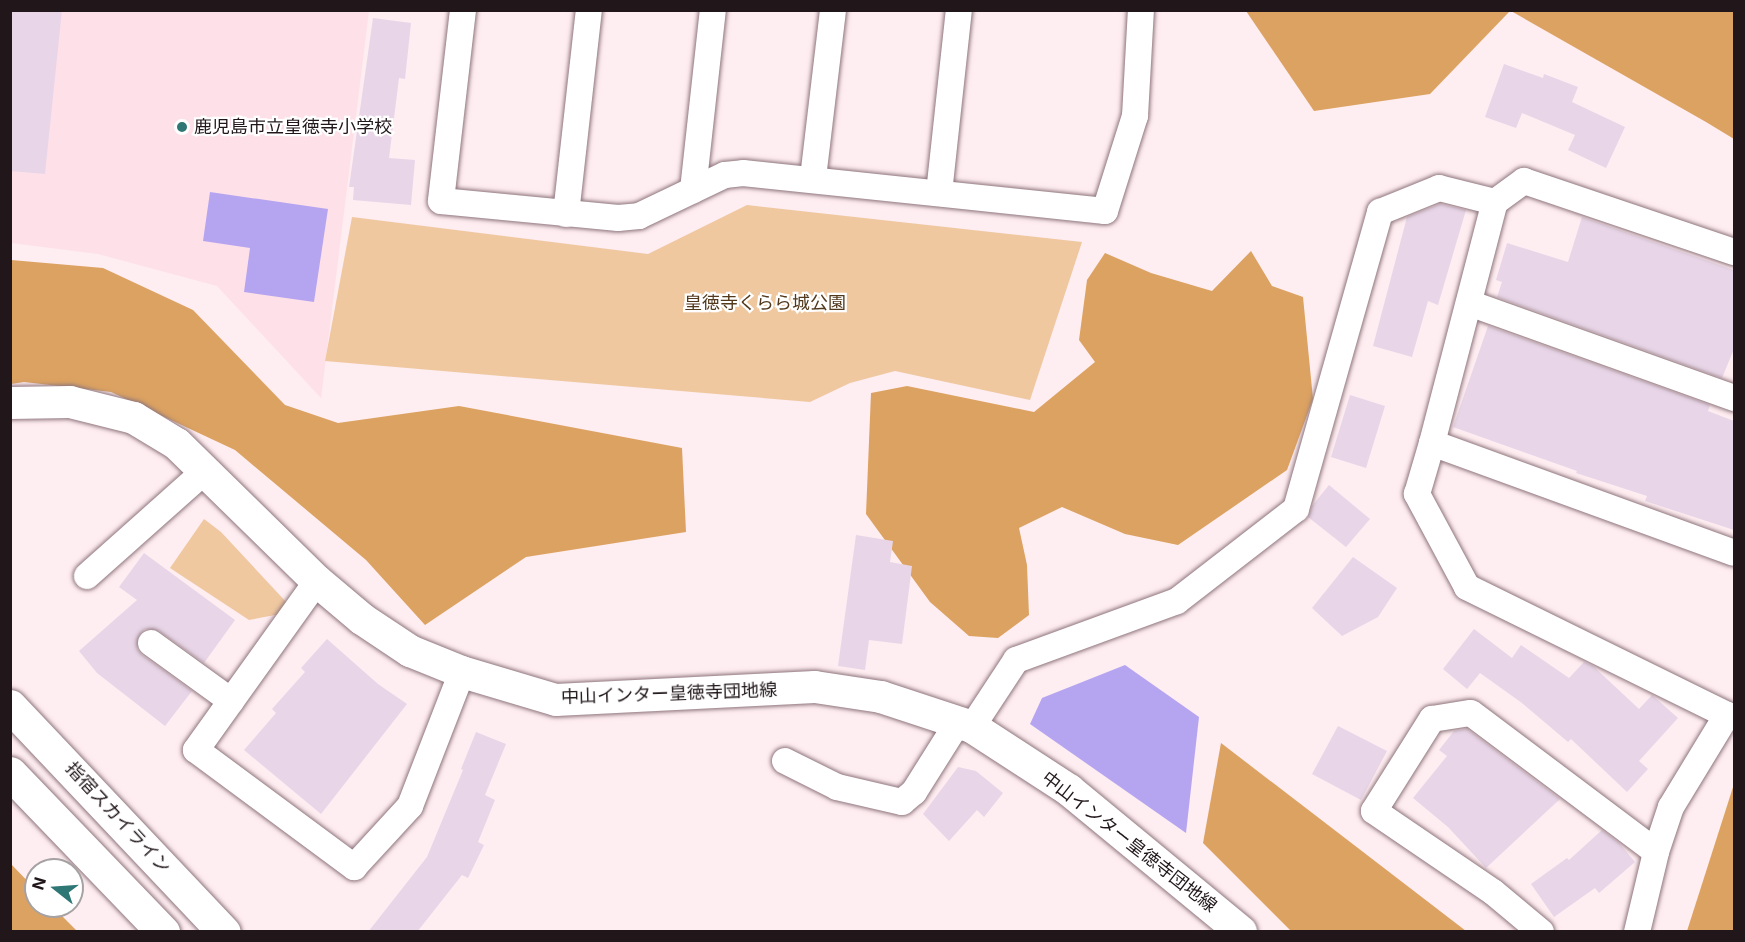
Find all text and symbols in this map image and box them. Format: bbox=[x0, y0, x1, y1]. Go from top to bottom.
place label: 鹿児島市立皇徳寺小学校 bbox=[194, 116, 392, 138]
marker: 鹿児島市立皇徳寺小学校 bbox=[175, 120, 189, 134]
park label: 皇徳寺くらら城公園 bbox=[684, 292, 846, 314]
street label: 中山インター皇徳寺団地線 bbox=[561, 679, 777, 709]
street label: 指宿スカイライン bbox=[61, 758, 175, 878]
street label: 中山インター皇徳寺団地線 bbox=[1037, 767, 1221, 917]
north arrow bbox=[24, 858, 84, 918]
text: N bbox=[27, 875, 50, 892]

